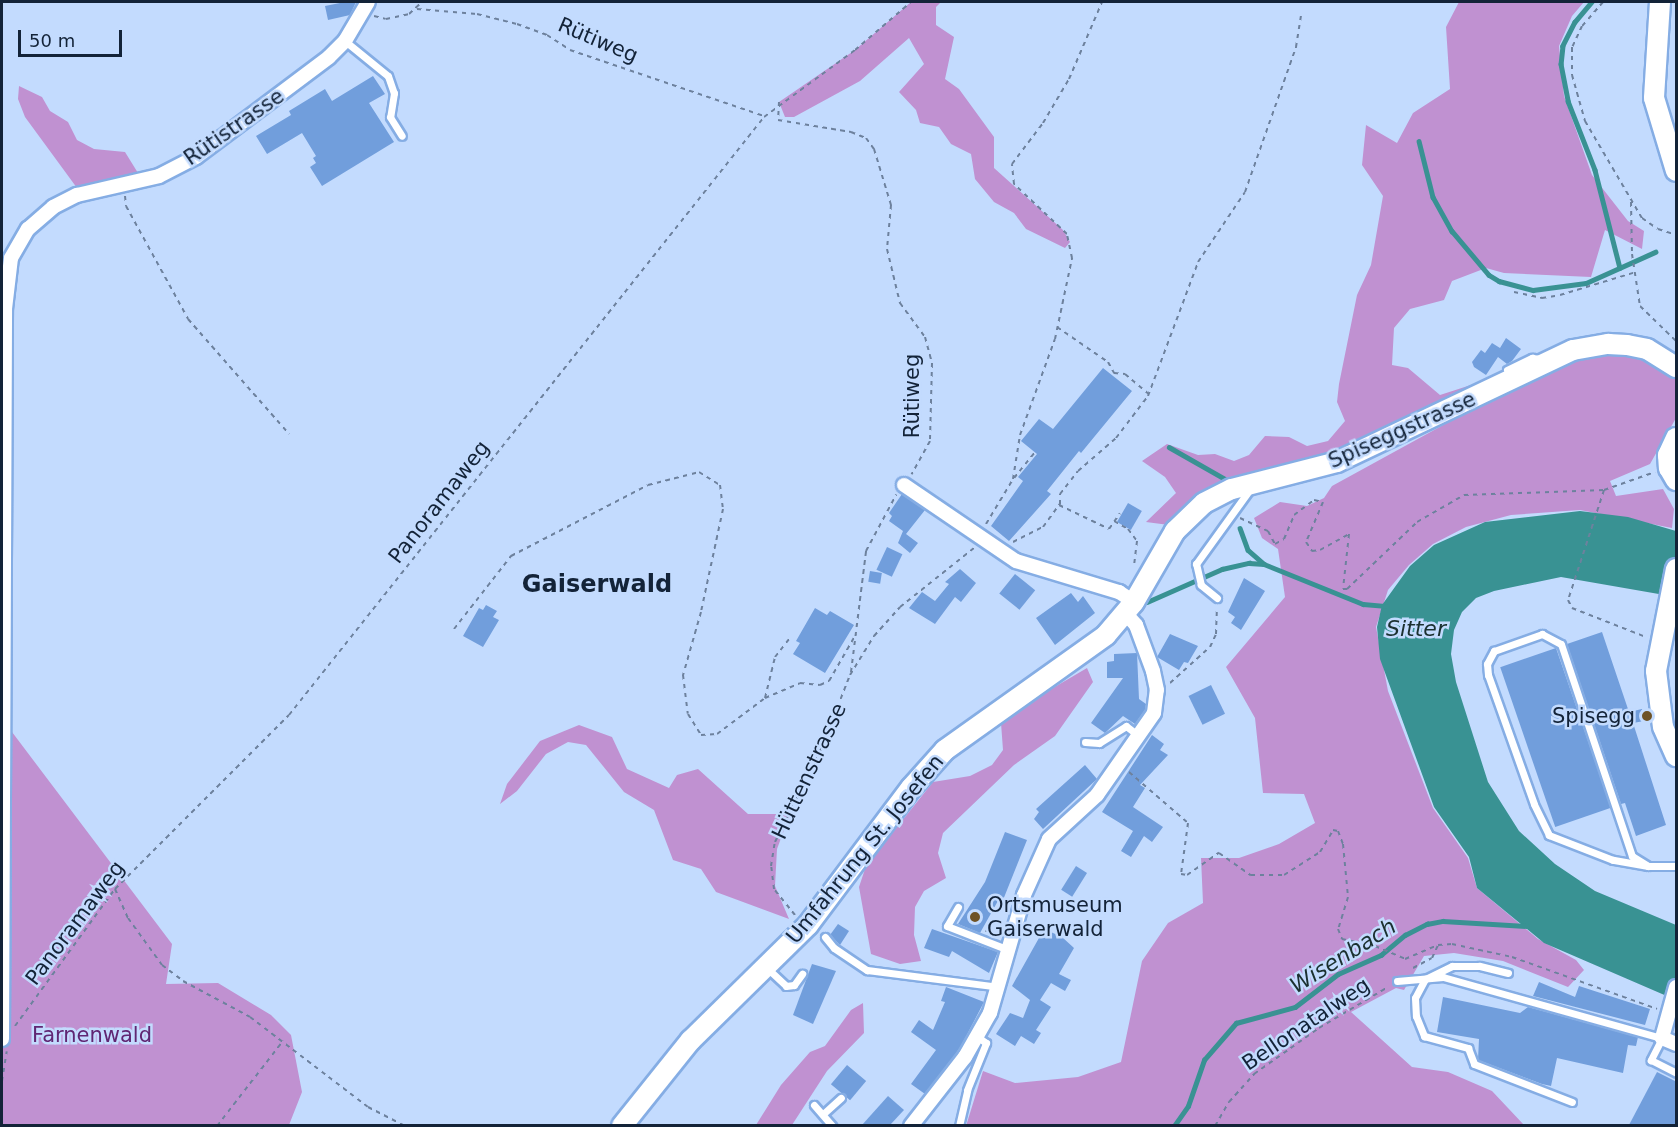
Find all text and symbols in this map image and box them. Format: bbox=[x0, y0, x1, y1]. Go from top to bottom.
street label: Rütiweg bbox=[554, 12, 642, 68]
scale bar bbox=[21, 18, 124, 56]
text: 50 m bbox=[29, 30, 75, 51]
street label: Rütistrasse bbox=[179, 83, 289, 171]
street label: Rütiweg bbox=[899, 354, 925, 438]
street label: Spiseggstrasse bbox=[1324, 386, 1480, 474]
street label: Panoramaweg bbox=[383, 436, 495, 568]
district label: Gaiserwald bbox=[522, 571, 672, 599]
water label: Sitter bbox=[1386, 616, 1446, 642]
street label: Hüttenstrasse bbox=[766, 699, 852, 843]
place label: Spisegg bbox=[1552, 703, 1635, 729]
marker: Spisegg bbox=[1640, 709, 1654, 723]
street label: Umfahrung St. Josefen bbox=[781, 749, 949, 949]
street label: Panoramaweg bbox=[20, 856, 130, 990]
place label: Ortsmuseum Gaiserwald bbox=[987, 892, 1123, 942]
marker: Ortsmuseum Gaiserwald bbox=[968, 910, 982, 924]
water label: Wisenbach bbox=[1285, 913, 1401, 999]
street label: Bellonatalweg bbox=[1237, 972, 1375, 1076]
park label: Farnenwald bbox=[32, 1022, 152, 1048]

